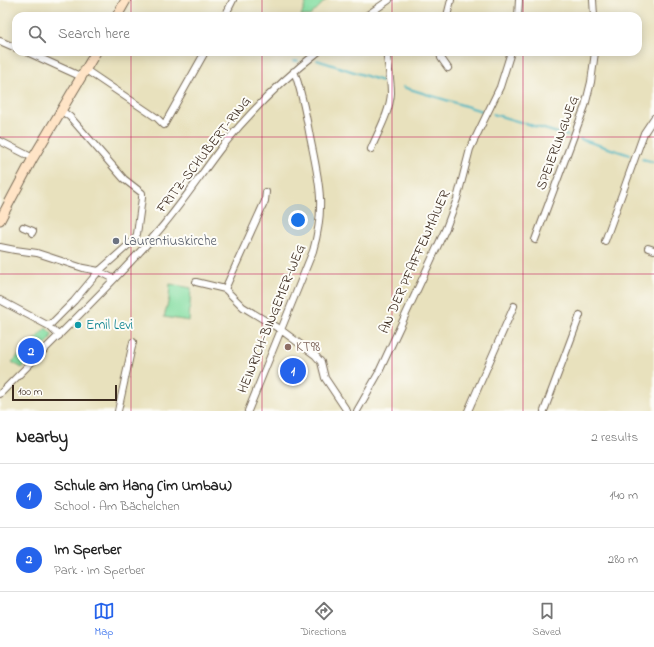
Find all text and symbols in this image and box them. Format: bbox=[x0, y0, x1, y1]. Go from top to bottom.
search box bbox=[12, 12, 642, 56]
icon: search bbox=[26, 23, 48, 45]
text: Search here bbox=[58, 23, 130, 45]
street label: FRITZ-SCHUBERT-RING bbox=[151, 92, 256, 219]
street label: SPEIERLINGWEG bbox=[531, 93, 585, 193]
street label: AN DER PFAFFENMAUER bbox=[374, 187, 456, 337]
your location bbox=[288, 210, 308, 230]
place label: Laurentiuskirche bbox=[124, 231, 217, 252]
marker: Laurentiuskirche bbox=[111, 236, 121, 246]
street label: HEINRICH-BINGEMER-WEG bbox=[232, 241, 312, 397]
place label: Emil Levi bbox=[86, 315, 133, 336]
marker: Emil Levi bbox=[73, 320, 83, 330]
pin: 2 bbox=[18, 336, 44, 366]
place label: KT98 bbox=[296, 337, 320, 358]
marker: KT98 bbox=[283, 342, 293, 352]
pin: 1 bbox=[280, 356, 306, 386]
scale bar bbox=[12, 383, 117, 402]
text: 100 m bbox=[18, 384, 42, 400]
text: Nearby bbox=[16, 425, 68, 450]
text: 2 results bbox=[591, 428, 638, 447]
text: Schule am Hang (im Umbau) bbox=[54, 475, 232, 497]
text: 1 bbox=[27, 486, 31, 505]
text: 140 m bbox=[610, 486, 638, 505]
text: School · Am Bächelchen bbox=[54, 497, 180, 516]
text: Im Sperber bbox=[54, 539, 121, 561]
text: 2 bbox=[26, 550, 32, 569]
text: 280 m bbox=[608, 550, 638, 569]
text: Park · Im Sperber bbox=[54, 561, 145, 580]
tab: Map bbox=[93, 600, 115, 640]
tab: Directions bbox=[301, 600, 346, 640]
tab: Saved bbox=[532, 600, 561, 640]

